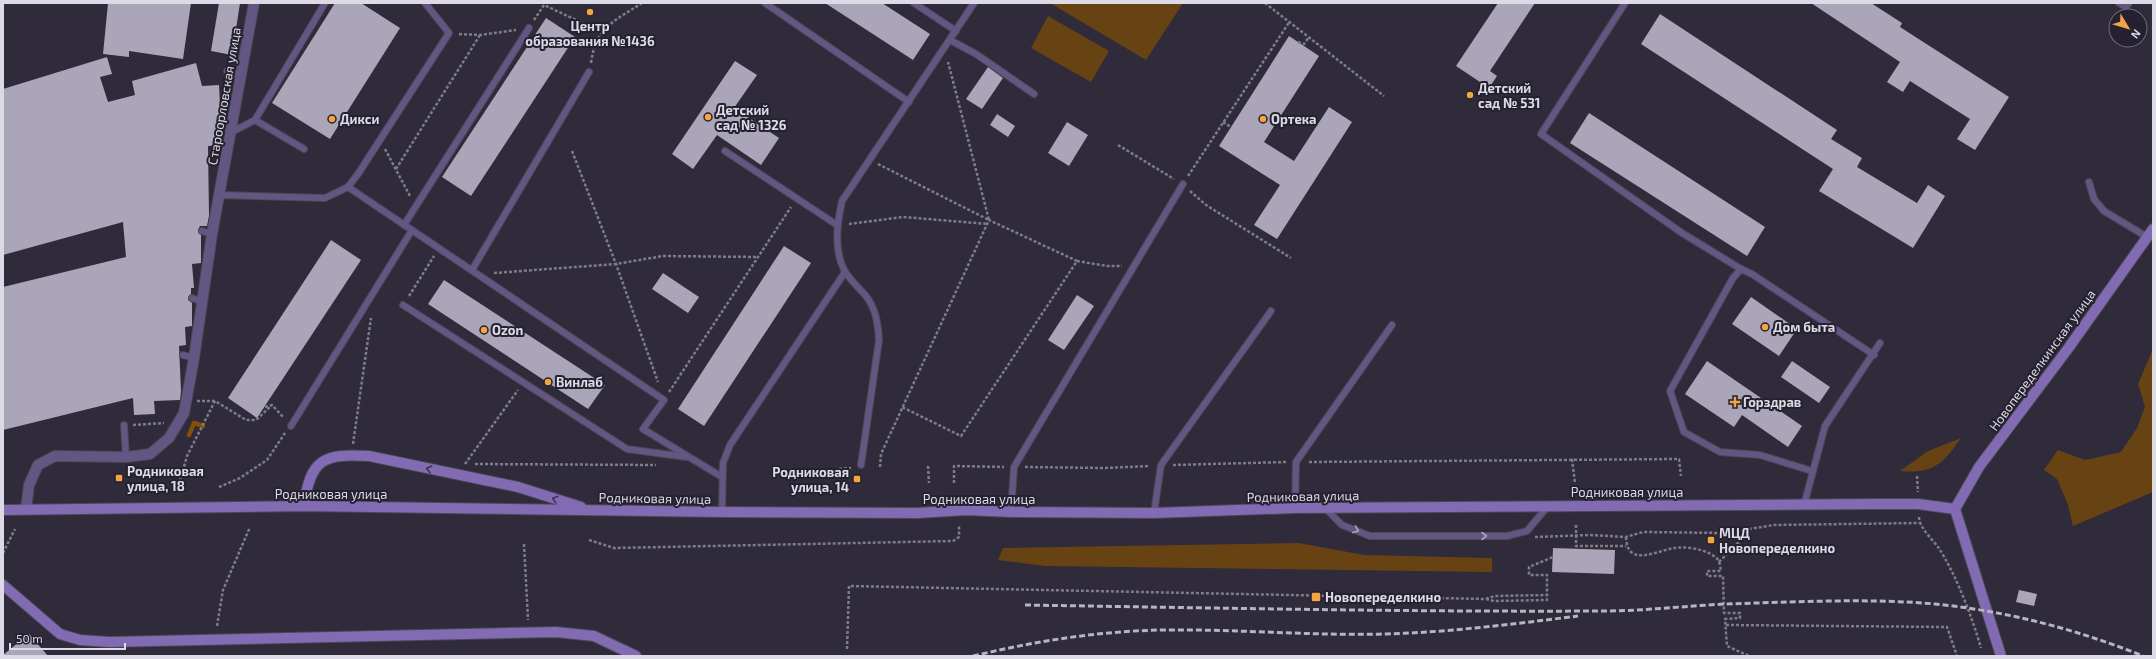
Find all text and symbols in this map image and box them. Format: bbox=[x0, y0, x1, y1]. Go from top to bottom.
marker: Центр образования №1436 bbox=[585, 7, 595, 17]
north arrow bbox=[2108, 8, 2148, 48]
place label: Центр образования №1436 bbox=[525, 18, 655, 49]
street label: Староорловская улица bbox=[204, 26, 244, 166]
text: N bbox=[2129, 27, 2144, 42]
place label: Детский сад № 531 bbox=[1478, 80, 1540, 111]
marker: Детский сад № 531 bbox=[1465, 90, 1475, 100]
place label: Детский сад № 1326 bbox=[716, 102, 787, 133]
place label: Дикси bbox=[340, 111, 379, 127]
place label: Ортека bbox=[1271, 111, 1317, 127]
marker: Детский сад № 1326 bbox=[703, 112, 713, 122]
marker: Дикси bbox=[327, 114, 337, 124]
marker: Ортека bbox=[1258, 114, 1268, 124]
street label: Новопеределкинская улица bbox=[1985, 286, 2099, 434]
place label: Дом быта bbox=[1773, 319, 1835, 335]
place label: Ozon bbox=[492, 322, 523, 338]
marker: Дом быта bbox=[1760, 322, 1770, 332]
marker: Ozon bbox=[479, 325, 489, 335]
place label: Винлаб bbox=[556, 374, 603, 390]
marker: Винлаб bbox=[543, 377, 553, 387]
place label: Горздрав bbox=[1743, 394, 1801, 410]
marker: Горздрав bbox=[1730, 397, 1740, 407]
place label: Родниковая улица, 18 bbox=[127, 463, 204, 494]
place label: Родниковая улица, 14 bbox=[772, 464, 849, 495]
one-way arrow bbox=[426, 465, 432, 473]
marker: Родниковая улица, 18 bbox=[114, 473, 124, 483]
marker: Родниковая улица, 14 bbox=[852, 474, 862, 484]
street label: Родниковая улица bbox=[1571, 484, 1683, 500]
street label: Родниковая улица bbox=[275, 486, 387, 502]
street label: Родниковая улица bbox=[1247, 487, 1359, 505]
street label: Родниковая улица bbox=[599, 489, 711, 507]
street label: Родниковая улица bbox=[923, 491, 1035, 507]
one-way arrow bbox=[552, 495, 559, 504]
place label: МЦД Новопеределкино bbox=[1719, 525, 1835, 556]
one-way arrow bbox=[1352, 526, 1359, 534]
one-way arrow bbox=[1481, 532, 1487, 540]
marker: МЦД Новопеределкино bbox=[1706, 535, 1716, 545]
place label: Новопеределкино bbox=[1325, 589, 1441, 605]
marker: Новопеределкино bbox=[1310, 591, 1322, 603]
scale bar bbox=[10, 625, 125, 651]
text: 50 m bbox=[16, 631, 43, 645]

